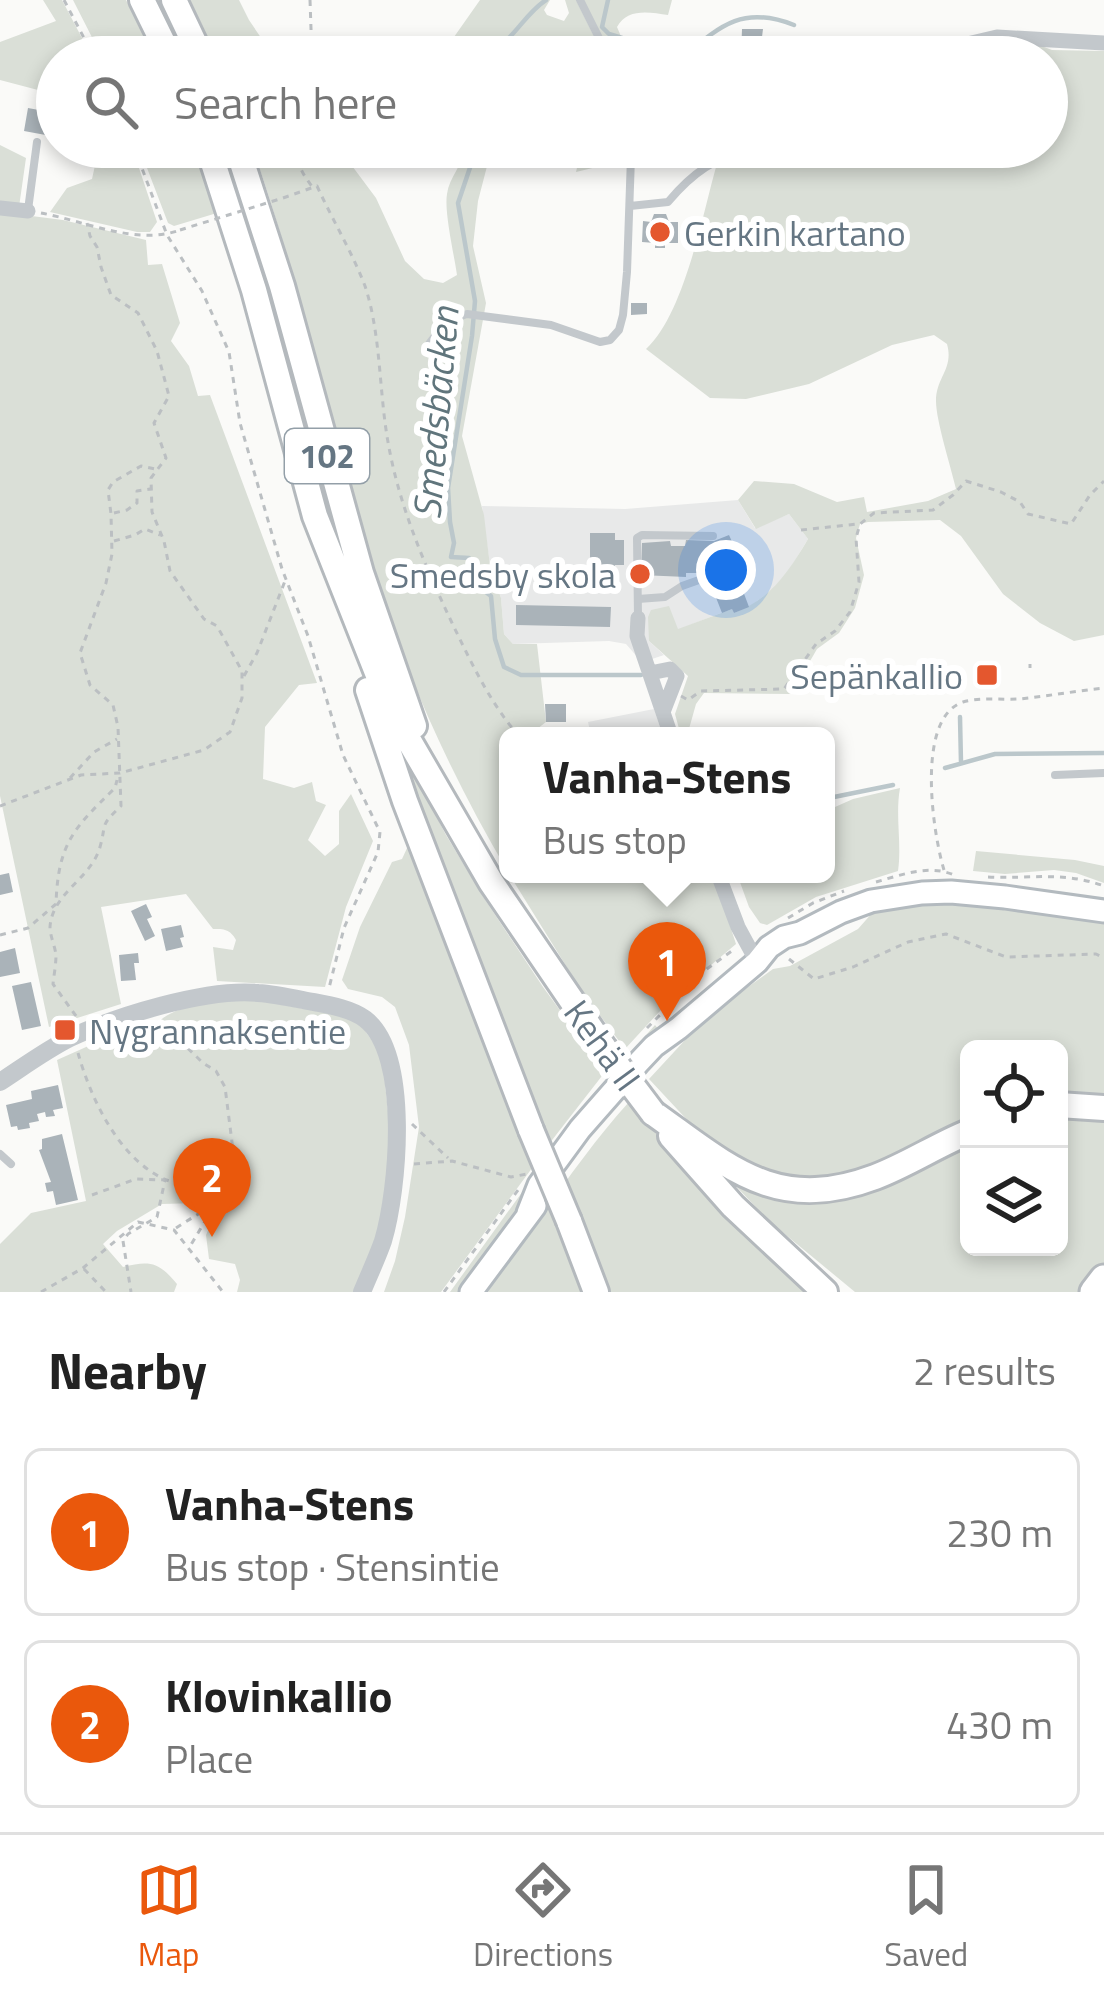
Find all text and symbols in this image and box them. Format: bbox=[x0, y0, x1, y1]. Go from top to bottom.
search box bbox=[36, 36, 1068, 168]
text: Search here bbox=[174, 68, 397, 136]
icon: search bbox=[78, 69, 144, 135]
place label: Gerkin kartano bbox=[684, 205, 906, 260]
marker: Gerkin kartano bbox=[647, 219, 673, 245]
water label: Smedsbäcken bbox=[396, 303, 474, 522]
road number: 102 bbox=[285, 429, 369, 483]
your location bbox=[696, 540, 756, 600]
place label: Smedsby skola bbox=[390, 547, 616, 602]
marker: Smedsby skola bbox=[627, 561, 653, 587]
place label: Sepänkallio bbox=[790, 648, 963, 703]
marker: Sepänkallio bbox=[974, 662, 1000, 688]
popup bbox=[499, 727, 835, 883]
text: Vanha-Stens bbox=[542, 742, 792, 810]
text: Bus stop bbox=[542, 810, 687, 869]
pin: 1 bbox=[628, 922, 706, 1021]
street label: Kehä II bbox=[551, 988, 655, 1102]
place label: Nygrannaksentie bbox=[89, 1003, 346, 1058]
marker: Nygrannaksentie bbox=[52, 1017, 78, 1043]
map controls bbox=[960, 1040, 1068, 1256]
button: locate bbox=[960, 1040, 1068, 1148]
pin: 2 bbox=[173, 1138, 251, 1237]
button: layers bbox=[960, 1148, 1068, 1256]
text: Nearby bbox=[48, 1331, 207, 1409]
text: 2 results bbox=[913, 1341, 1056, 1400]
text: Vanha-Stens bbox=[165, 1469, 414, 1537]
text: 1 bbox=[79, 1503, 101, 1562]
text: 230 m bbox=[946, 1503, 1053, 1562]
text: Bus stop · Stensintie bbox=[165, 1537, 500, 1596]
text: Klovinkallio bbox=[165, 1661, 392, 1729]
text: 2 bbox=[79, 1695, 101, 1754]
text: 430 m bbox=[946, 1695, 1053, 1754]
text: Place bbox=[165, 1729, 253, 1788]
tab: Map bbox=[136, 1857, 202, 1979]
tab: Directions bbox=[473, 1857, 613, 1979]
tab: Saved bbox=[884, 1857, 968, 1979]

